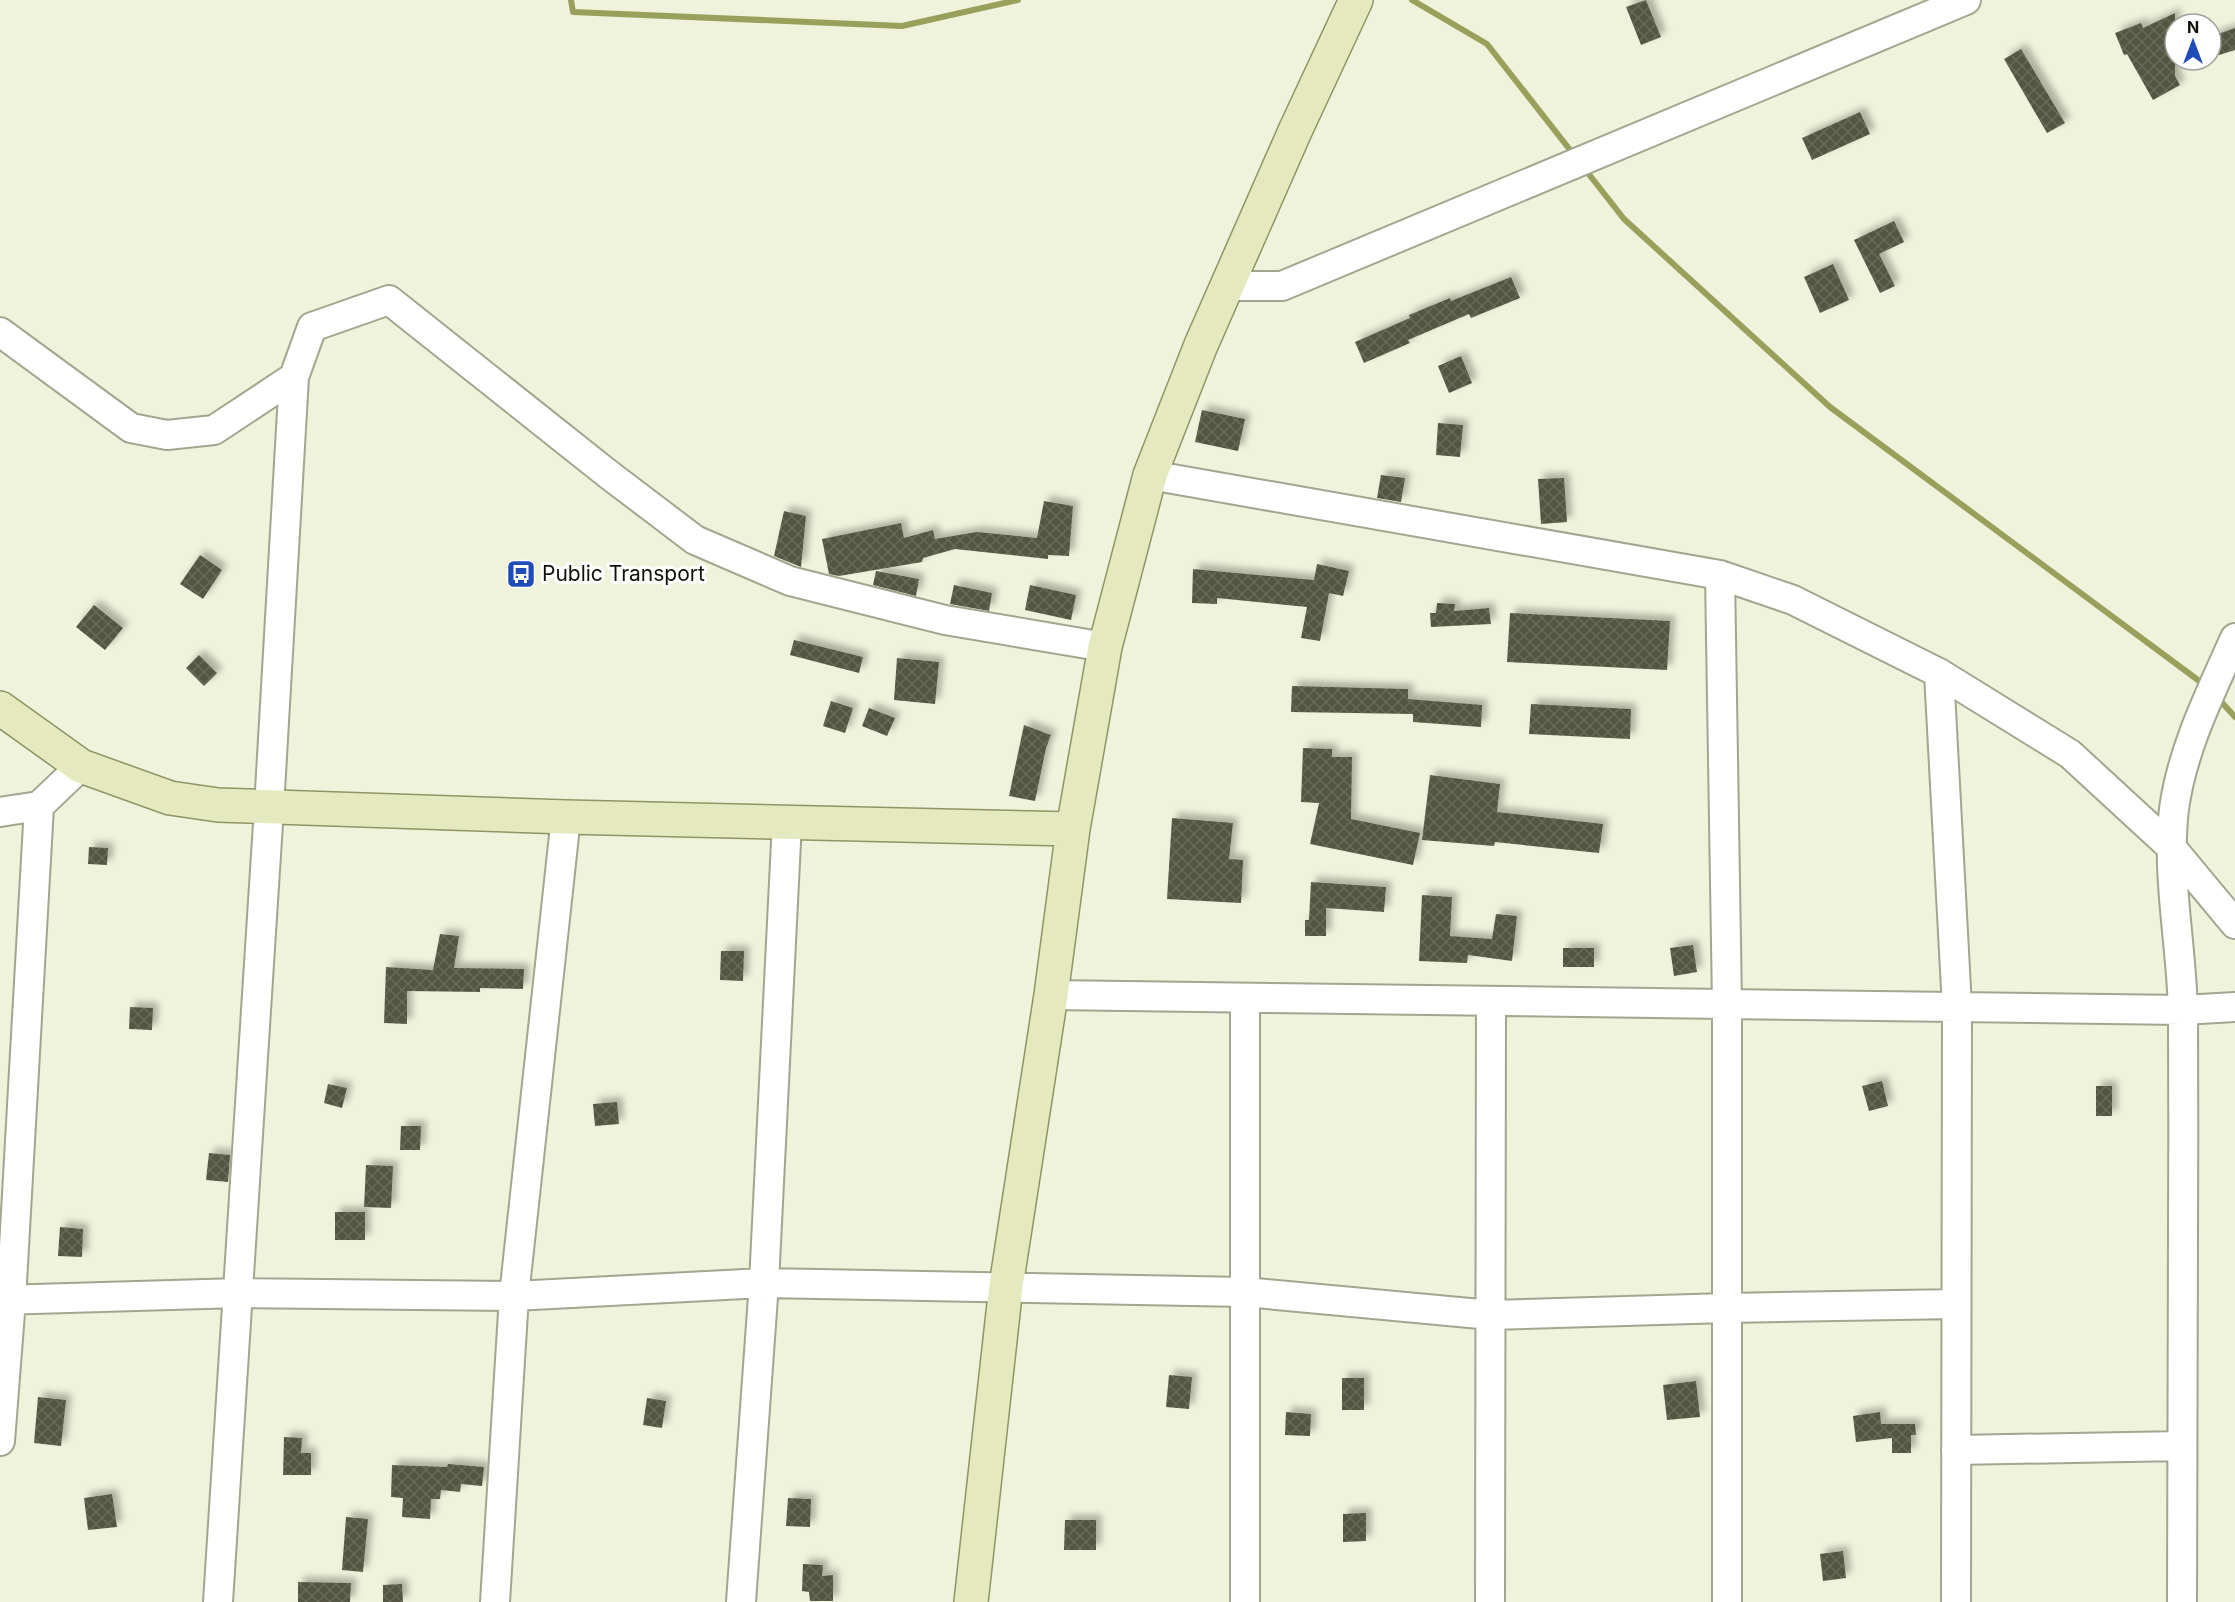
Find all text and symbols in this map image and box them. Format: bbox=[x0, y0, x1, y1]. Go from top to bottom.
north arrow bbox=[2163, 12, 2223, 72]
text: N bbox=[2187, 17, 2199, 37]
bus stop icon: Public Transport bbox=[505, 558, 537, 590]
place label: Public Transport bbox=[542, 561, 705, 586]

